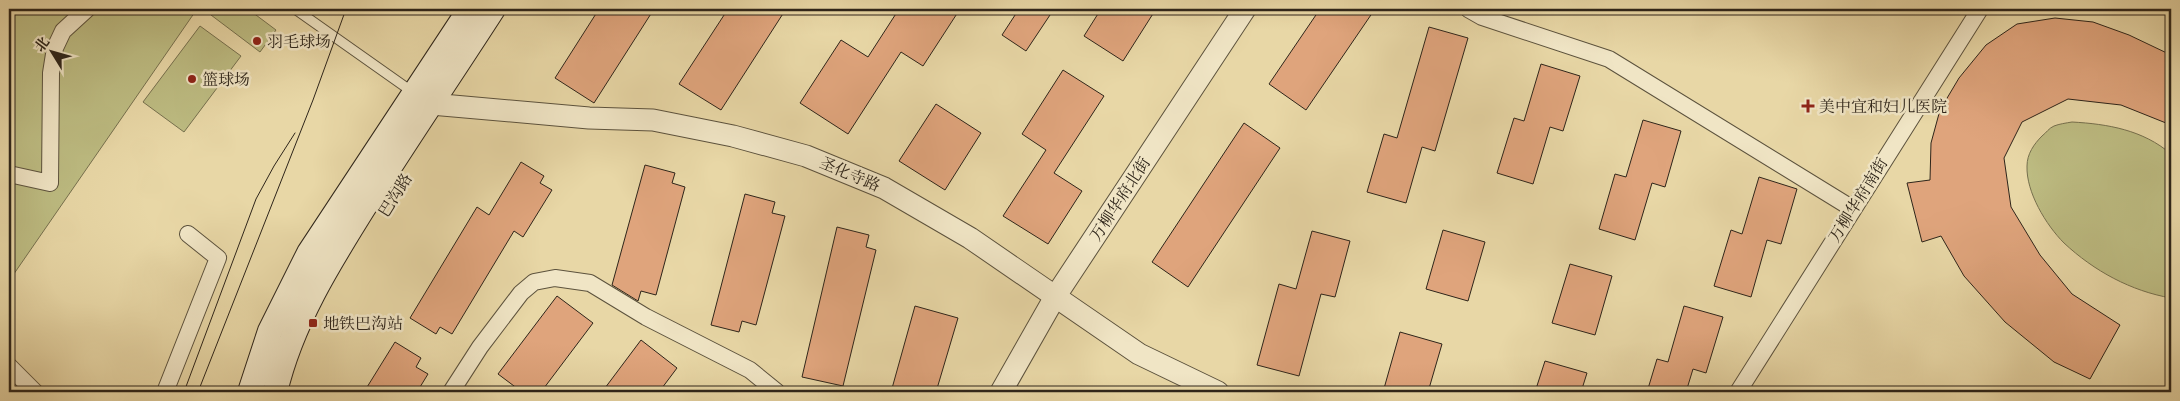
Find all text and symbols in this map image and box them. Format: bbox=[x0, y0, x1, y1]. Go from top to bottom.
north arrow bbox=[28, 28, 78, 78]
place label: 羽毛球场 bbox=[267, 32, 331, 51]
text: 北 bbox=[31, 34, 53, 55]
marker: 羽毛球场 bbox=[251, 35, 263, 47]
place label: 篮球场 bbox=[202, 70, 250, 89]
marker: 篮球场 bbox=[186, 73, 198, 85]
place label: 美中宜和妇儿医院 bbox=[1819, 97, 1947, 116]
marker: 美中宜和妇儿医院 bbox=[1801, 99, 1815, 113]
street label: 圣化寺路 bbox=[817, 153, 883, 195]
street label: 万柳华府北街 bbox=[1086, 154, 1154, 244]
street label: 万柳华府南街 bbox=[1825, 154, 1891, 246]
street label: 巴沟路 bbox=[374, 170, 416, 220]
place label: 地铁巴沟站 bbox=[323, 314, 403, 333]
marker: 地铁巴沟站 bbox=[307, 317, 319, 329]

